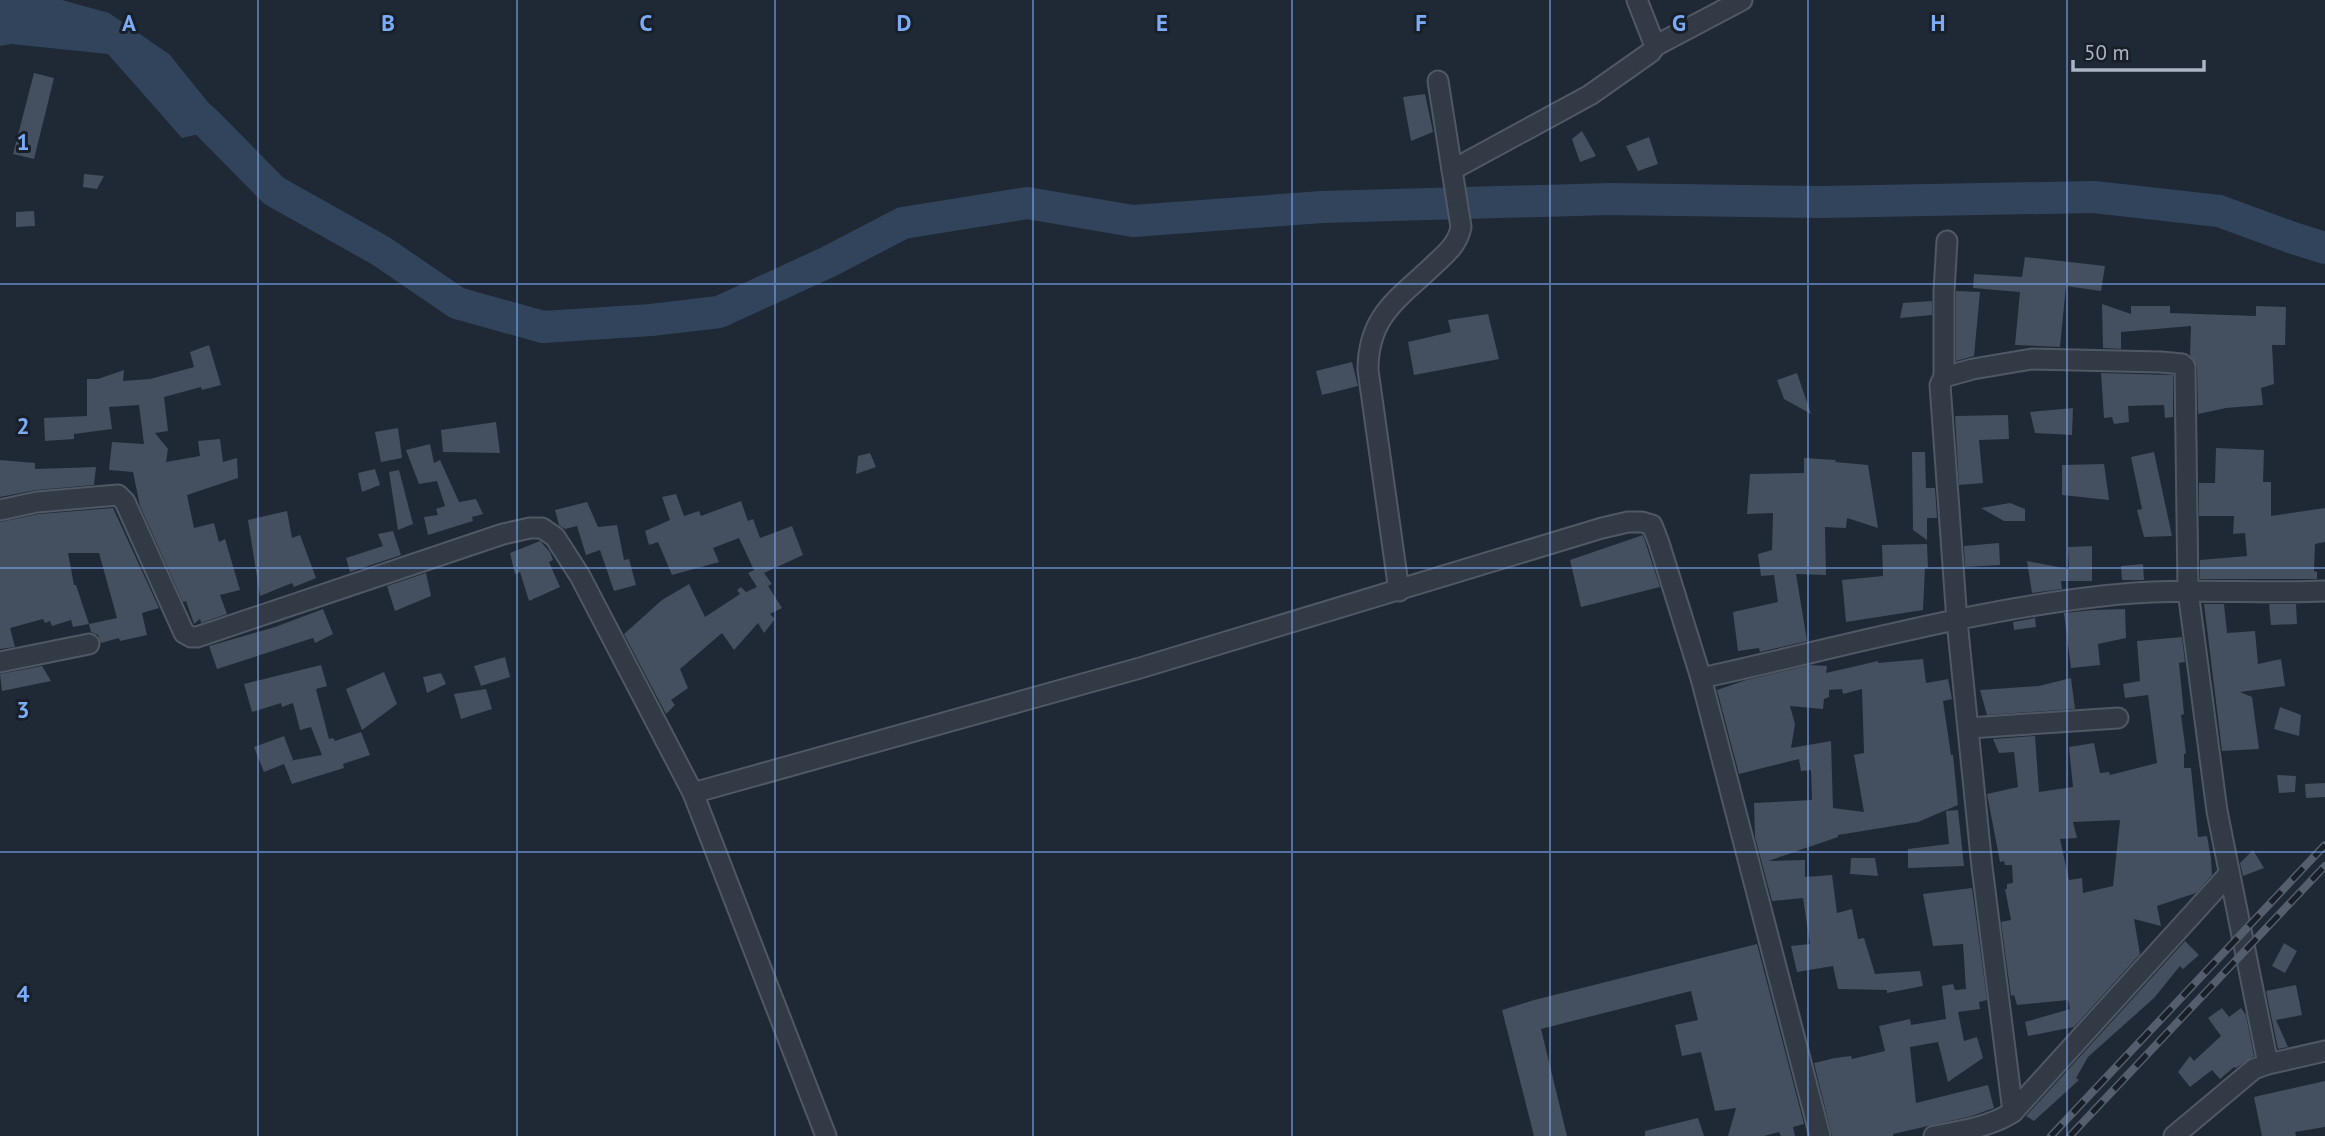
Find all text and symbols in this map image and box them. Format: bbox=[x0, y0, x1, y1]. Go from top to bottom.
text: A bbox=[122, 8, 136, 37]
text: B bbox=[381, 8, 395, 37]
text: C bbox=[640, 8, 653, 37]
text: D bbox=[897, 8, 911, 37]
text: E bbox=[1156, 8, 1168, 37]
text: F bbox=[1415, 8, 1427, 37]
text: G bbox=[1672, 8, 1686, 37]
text: H bbox=[1931, 8, 1945, 37]
scale bar bbox=[2073, 28, 2204, 72]
text: 50 m bbox=[2084, 39, 2130, 66]
text: 1 bbox=[16, 127, 30, 156]
text: 2 bbox=[16, 411, 30, 440]
text: 3 bbox=[16, 695, 30, 724]
text: 4 bbox=[16, 979, 30, 1008]

